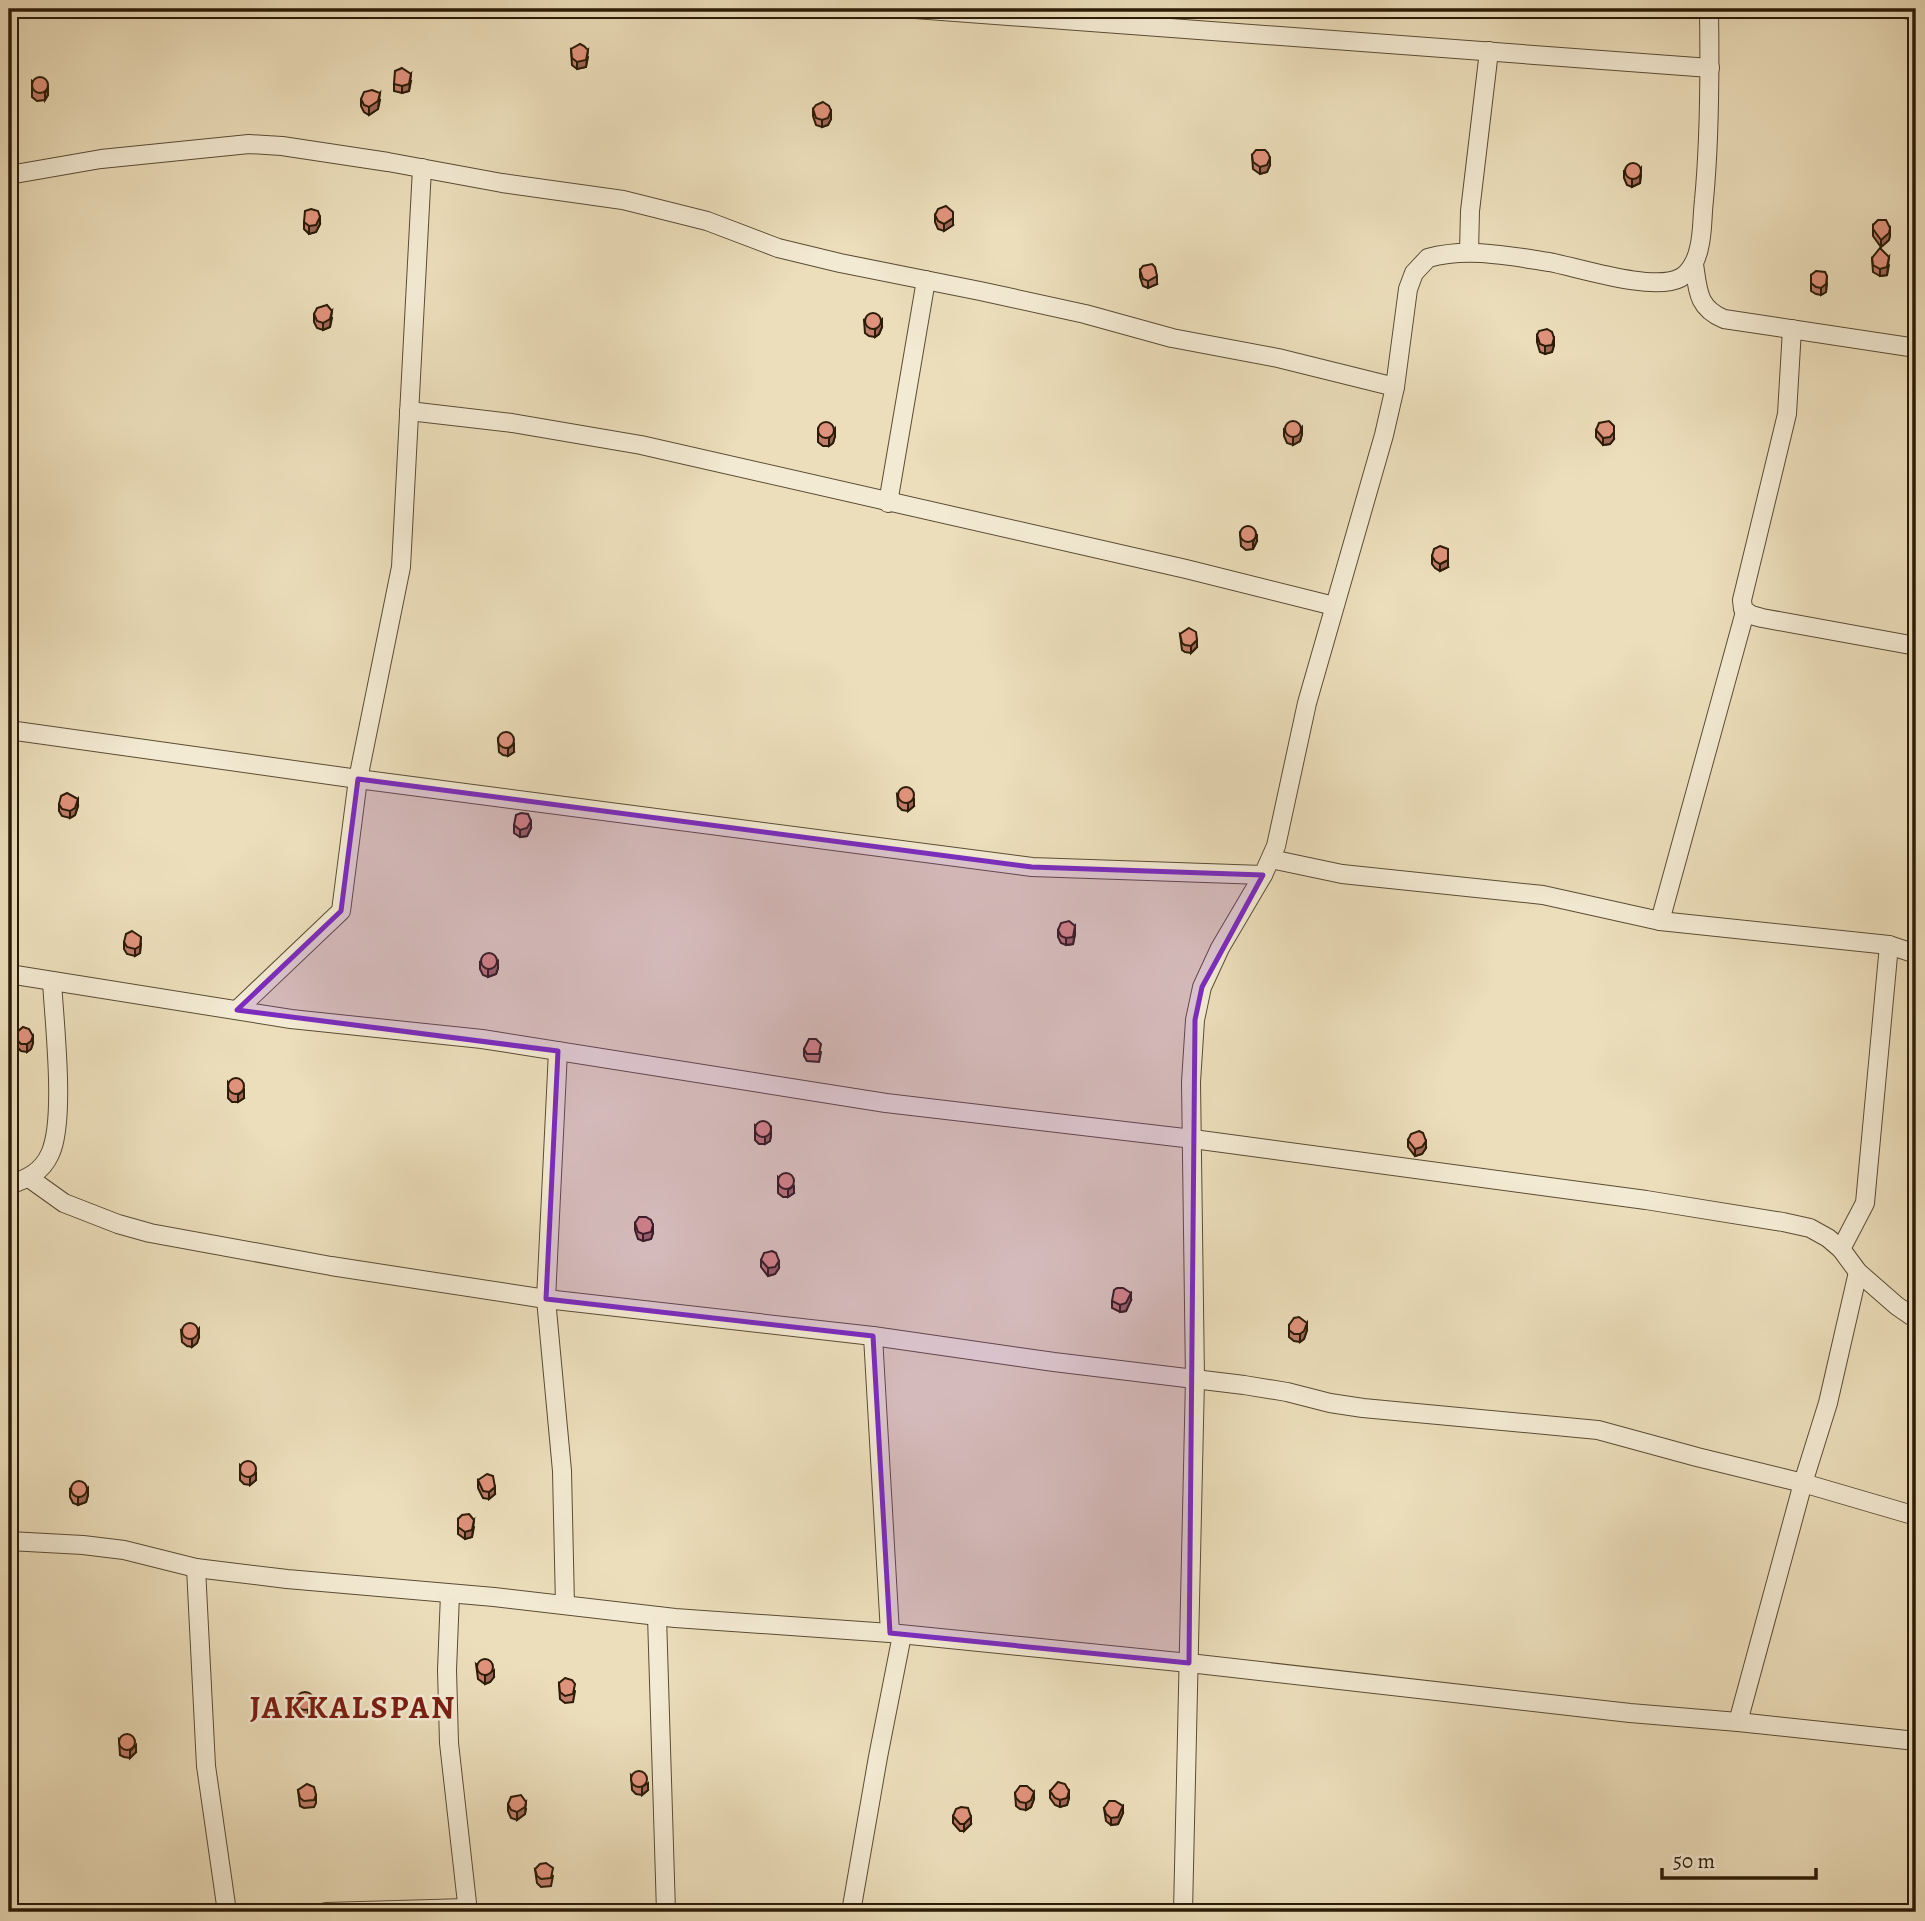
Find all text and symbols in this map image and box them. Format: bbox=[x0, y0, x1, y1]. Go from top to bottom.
district label: JAKKALSPAN bbox=[250, 1685, 456, 1729]
scale bar bbox=[1662, 1837, 1816, 1881]
text: 50 m bbox=[1673, 1847, 1715, 1875]

